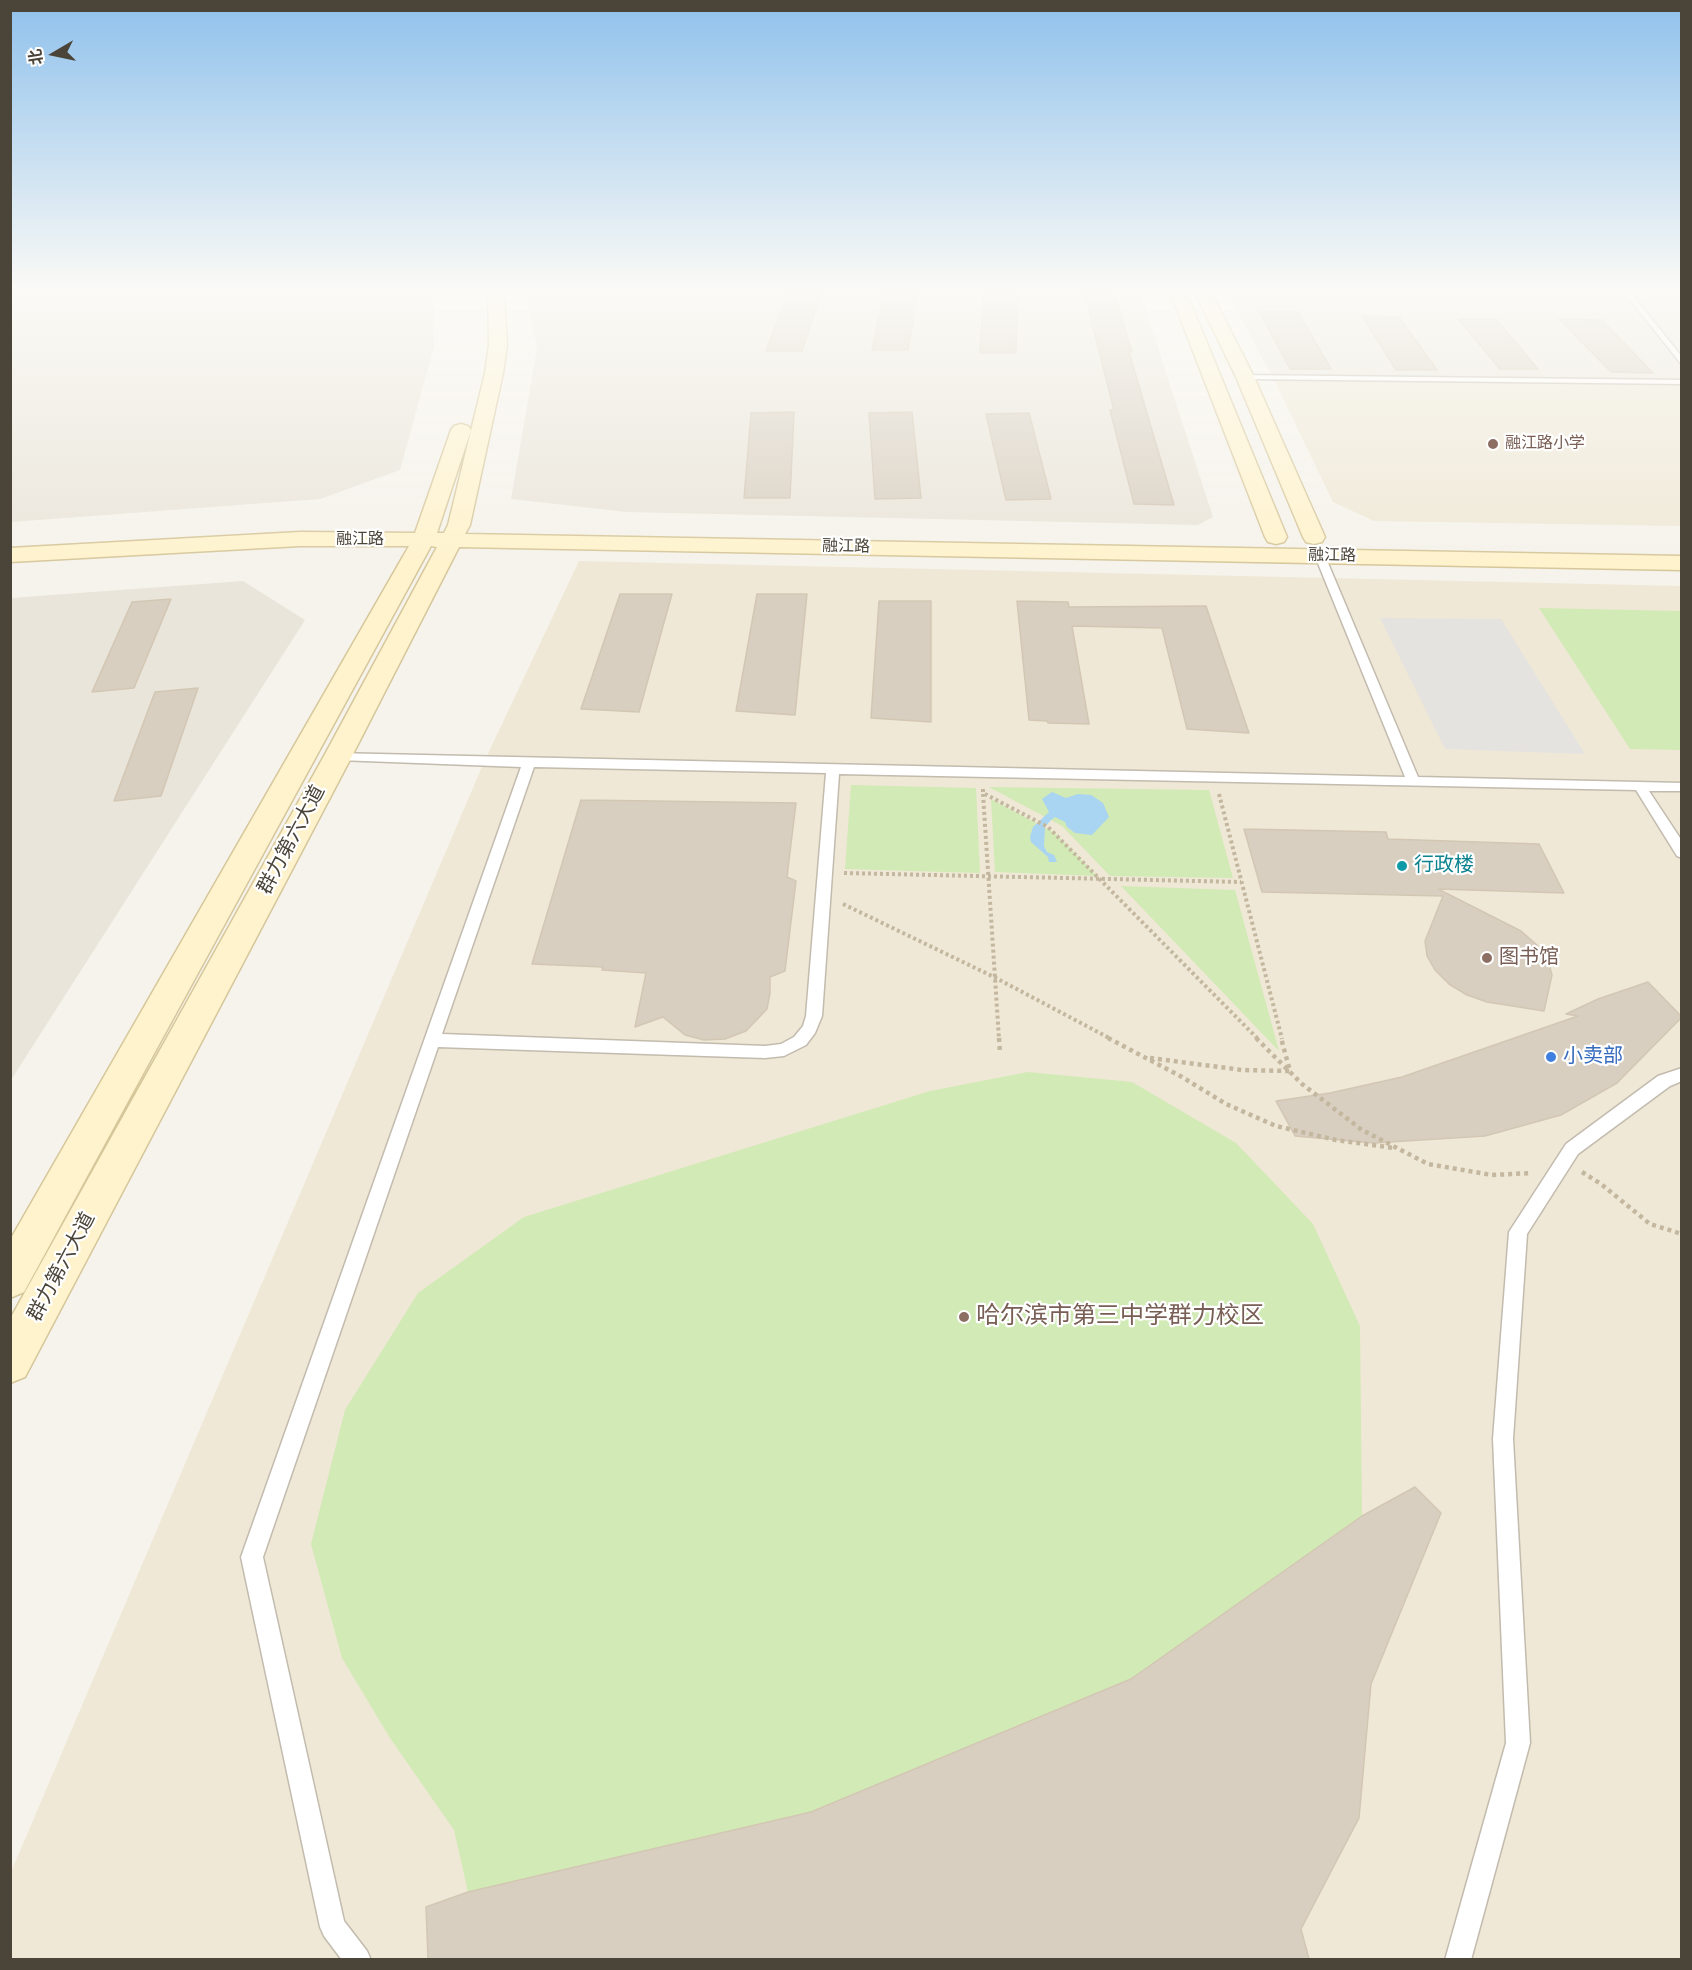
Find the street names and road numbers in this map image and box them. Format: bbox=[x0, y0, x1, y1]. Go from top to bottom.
street label: 融江路 bbox=[336, 530, 384, 550]
street label: 融江路 bbox=[822, 537, 870, 557]
street label: 融江路 bbox=[1308, 546, 1356, 566]
street label: 群力第六大道 bbox=[253, 781, 331, 899]
street label: 群力第六大道 bbox=[23, 1208, 101, 1326]

